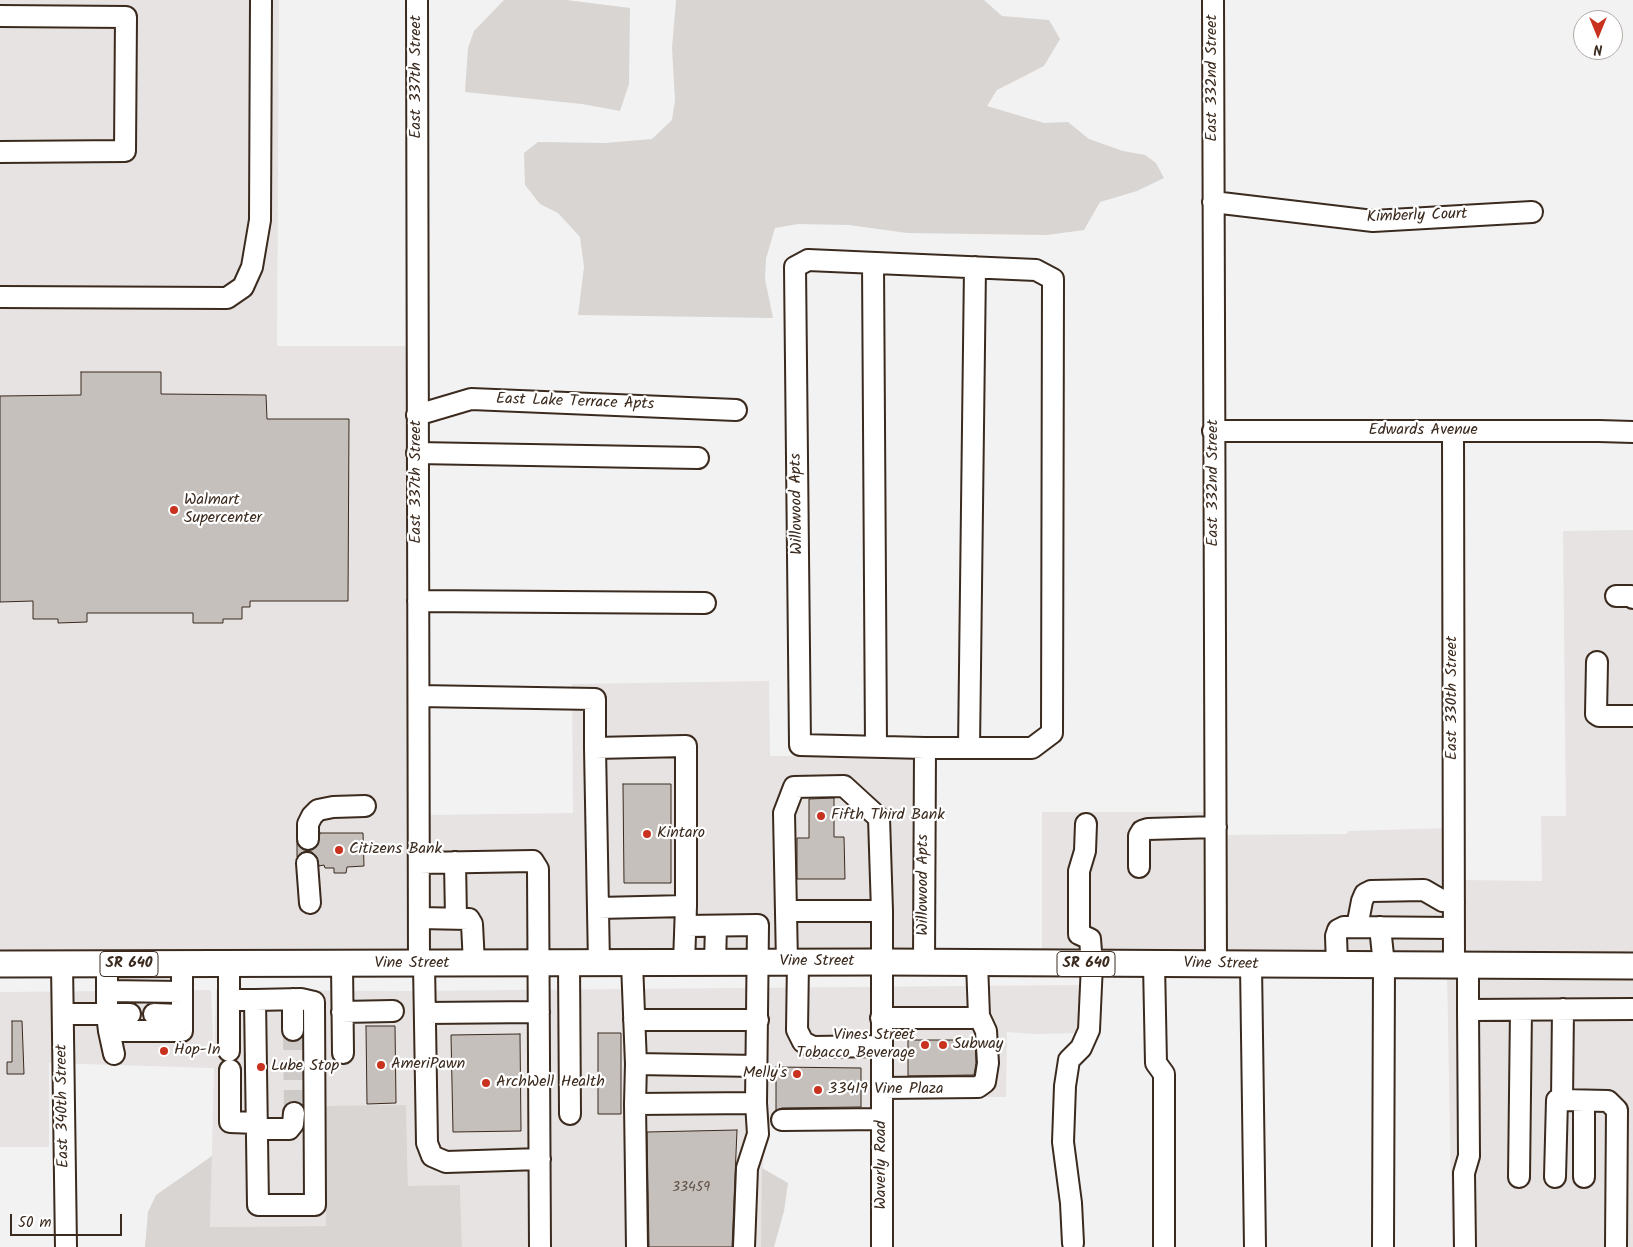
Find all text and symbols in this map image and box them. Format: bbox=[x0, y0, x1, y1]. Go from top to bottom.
north arrow bbox=[1573, 10, 1623, 60]
street label: East 332nd Street bbox=[1203, 14, 1223, 142]
street label: East 337th Street bbox=[407, 15, 427, 139]
text: N bbox=[1594, 38, 1602, 60]
street label: Kimberly Court bbox=[1366, 206, 1468, 228]
street label: East Lake Terrace Apts bbox=[495, 391, 655, 415]
street label: East 332nd Street bbox=[1204, 419, 1224, 547]
street label: East 337th Street bbox=[407, 420, 427, 544]
street label: Edwards Avenue bbox=[1368, 421, 1478, 441]
street label: Willowood Apts bbox=[788, 453, 808, 555]
place label: Walmart Supercenter bbox=[184, 491, 262, 529]
marker: Walmart Supercenter bbox=[168, 504, 180, 516]
street label: East 330th Street bbox=[1443, 636, 1463, 760]
place label: Fifth Third Bank bbox=[831, 806, 945, 826]
marker: Fifth Third Bank bbox=[815, 810, 827, 822]
place label: Kintaro bbox=[657, 824, 705, 844]
marker: Kintaro bbox=[641, 828, 653, 840]
street label: Willowood Apts bbox=[914, 834, 934, 936]
place label: Citizens Bank bbox=[349, 840, 442, 860]
marker: Citizens Bank bbox=[333, 844, 345, 856]
road number: SR 640 bbox=[100, 952, 158, 976]
street label: Vine Street bbox=[779, 952, 855, 972]
road number: SR 640 bbox=[1057, 952, 1115, 976]
street label: Vine Street bbox=[374, 954, 450, 974]
street label: Vine Street bbox=[1183, 955, 1259, 975]
place label: Vines Street Tobacco Beverage bbox=[796, 1026, 915, 1064]
place label: Subway bbox=[953, 1035, 1003, 1055]
marker: Vines Street Tobacco Beverage bbox=[919, 1039, 931, 1051]
marker: Subway bbox=[937, 1039, 949, 1051]
place label: Hop-In bbox=[174, 1041, 220, 1061]
street label: East 340th Street bbox=[53, 1044, 75, 1168]
marker: Hop-In bbox=[158, 1045, 170, 1057]
place label: AmeriPawn bbox=[391, 1055, 465, 1075]
place label: Lube Stop bbox=[271, 1057, 339, 1077]
marker: AmeriPawn bbox=[375, 1059, 387, 1071]
marker: Lube Stop bbox=[255, 1061, 267, 1073]
place label: Melly's bbox=[743, 1064, 787, 1084]
marker: Melly's bbox=[791, 1068, 803, 1080]
place label: ArchWell Health bbox=[496, 1073, 605, 1093]
marker: ArchWell Health bbox=[480, 1077, 492, 1089]
place label: 33419 Vine Plaza bbox=[828, 1080, 943, 1100]
marker: 33419 Vine Plaza bbox=[812, 1084, 824, 1096]
street label: Waverly Road bbox=[872, 1120, 892, 1210]
house number: 33459 bbox=[672, 1181, 710, 1197]
scale bar bbox=[12, 1204, 125, 1236]
text: 50 m bbox=[18, 1211, 52, 1235]

